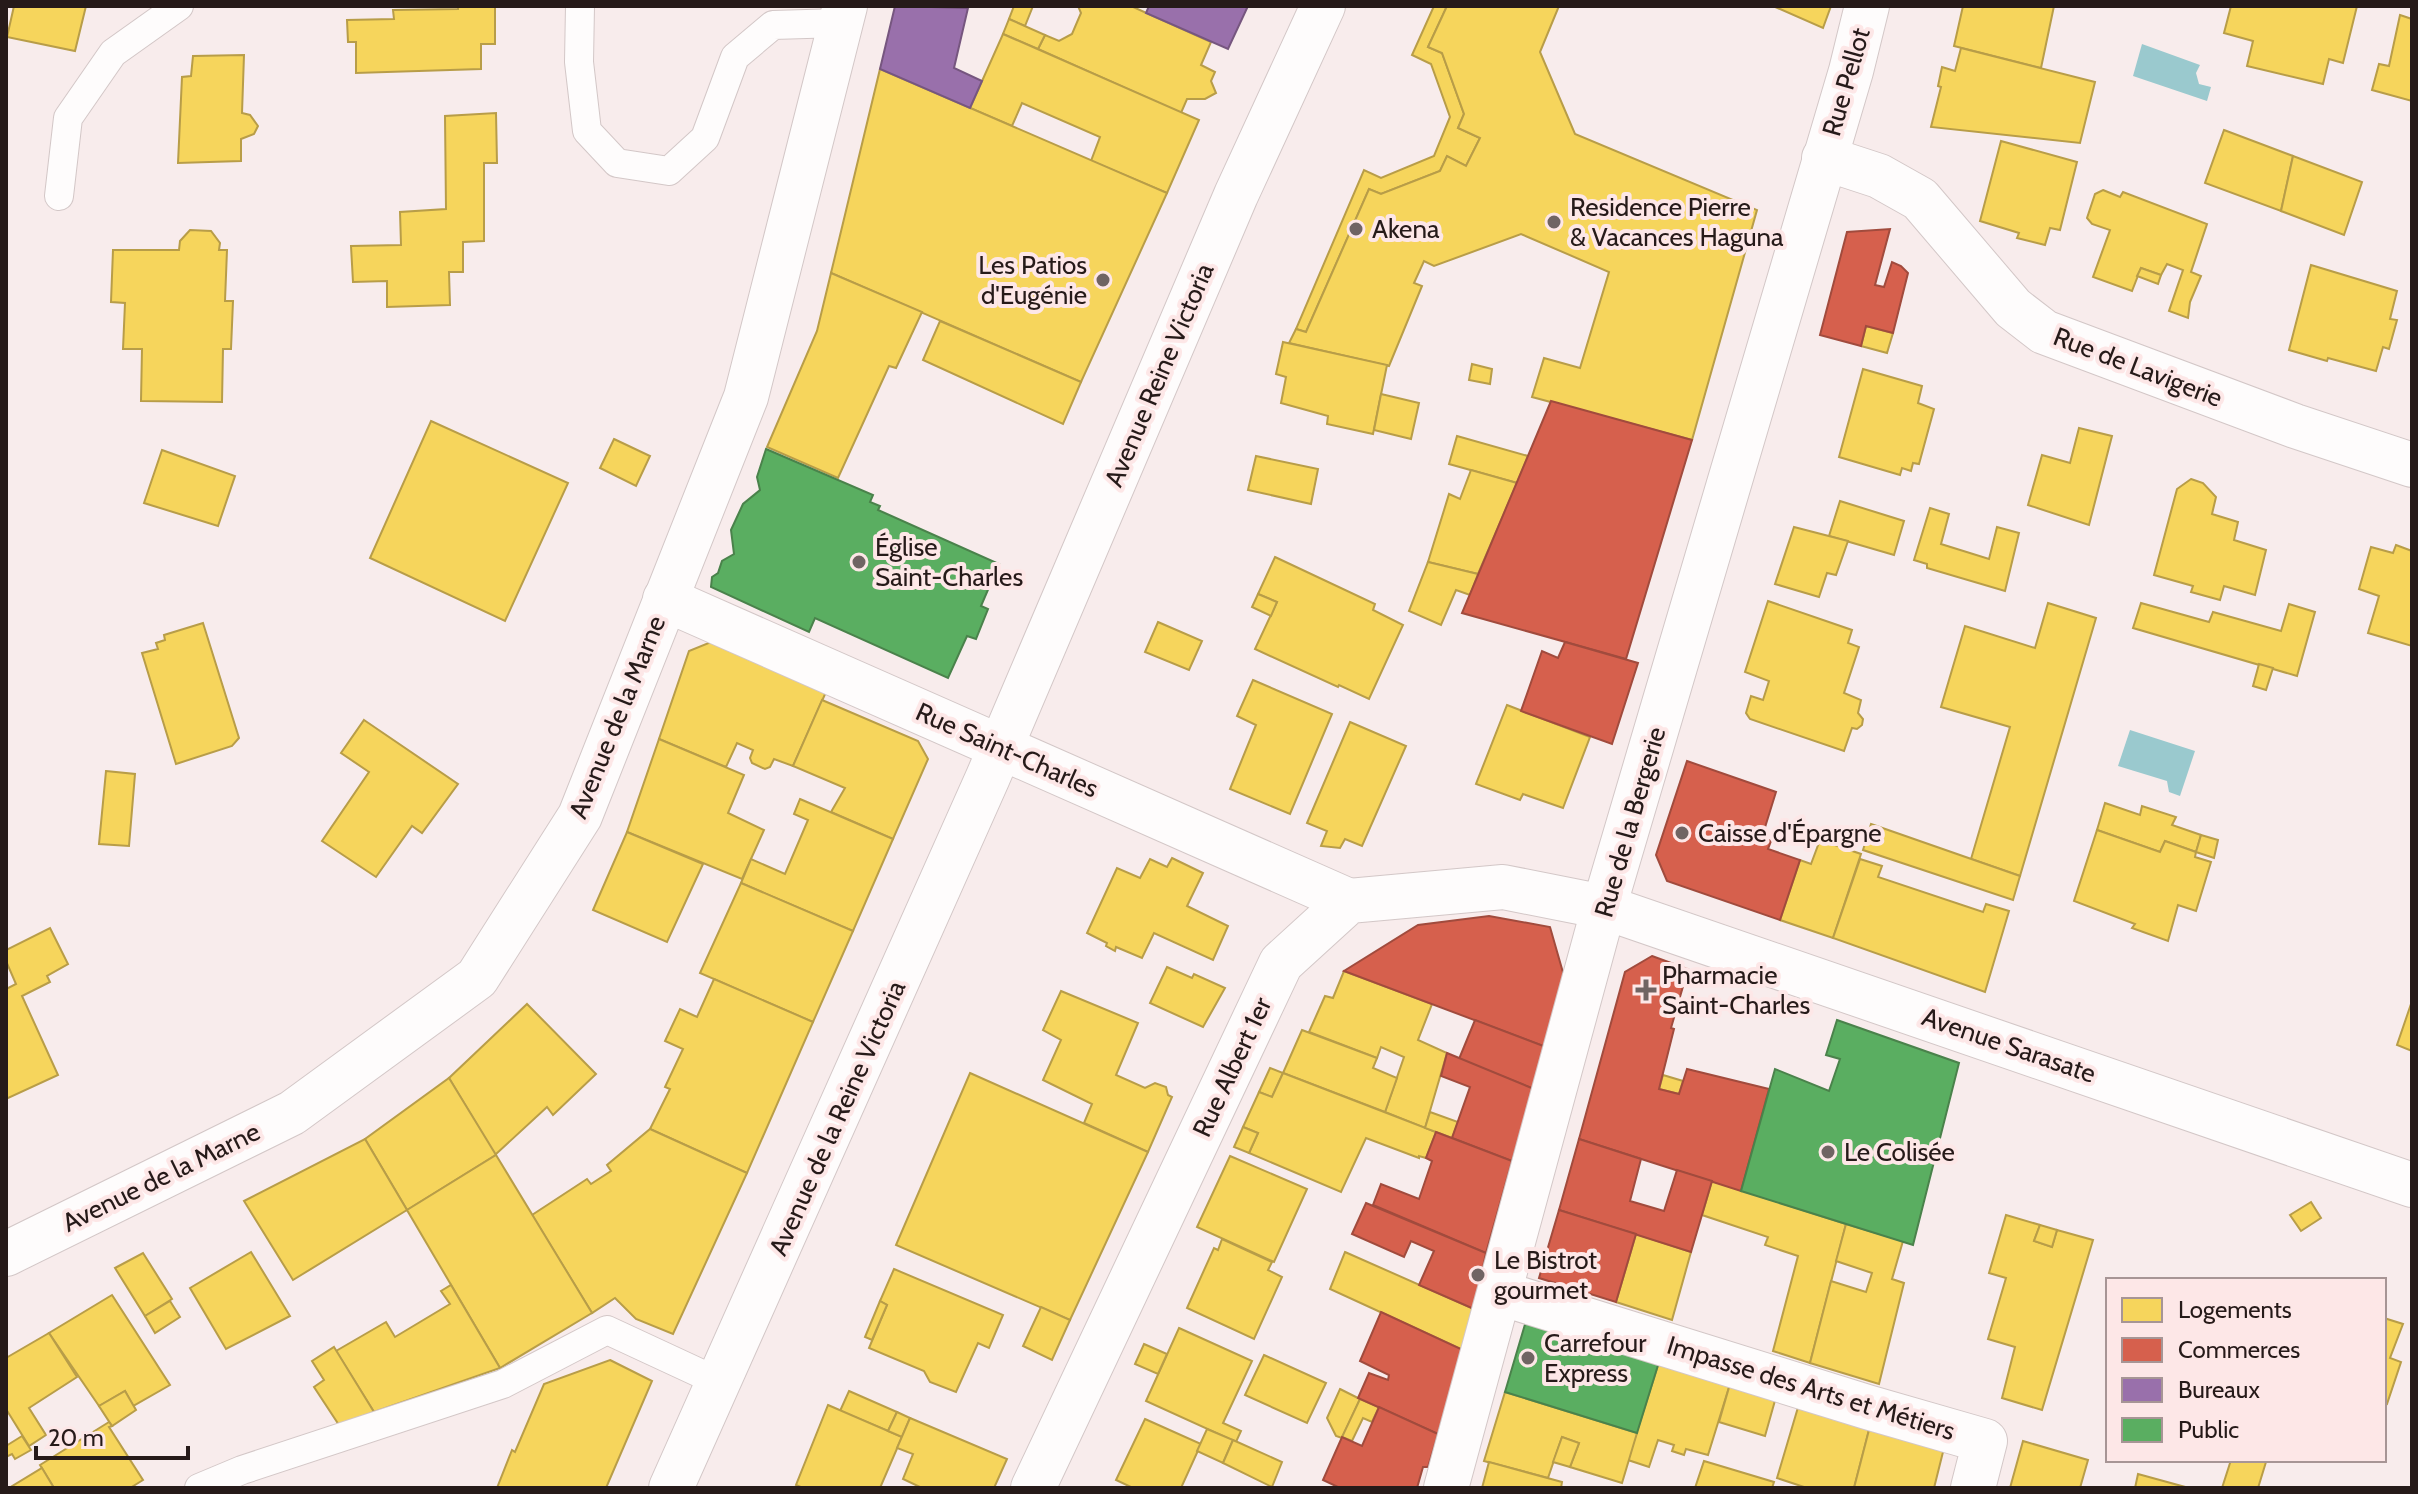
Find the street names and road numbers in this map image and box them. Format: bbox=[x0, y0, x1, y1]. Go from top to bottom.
street label: Rue Pellot bbox=[1815, 24, 1877, 140]
street label: Avenue Reine Victoria bbox=[1097, 258, 1221, 491]
street label: Rue de Lavigerie bbox=[2049, 320, 2227, 414]
street label: Avenue de la Marne bbox=[562, 611, 672, 823]
street label: Rue Saint-Charles bbox=[911, 695, 1103, 805]
street label: Rue de la Bergerie bbox=[1588, 723, 1672, 921]
street label: Avenue de la Reine Victoria bbox=[762, 975, 912, 1260]
street label: Rue Albert 1er bbox=[1186, 991, 1279, 1142]
street label: Avenue Sarasate bbox=[1918, 1000, 2100, 1090]
street label: Avenue de la Marne bbox=[57, 1115, 265, 1239]
street label: Impasse des Arts et Métiers bbox=[1663, 1329, 1959, 1447]

